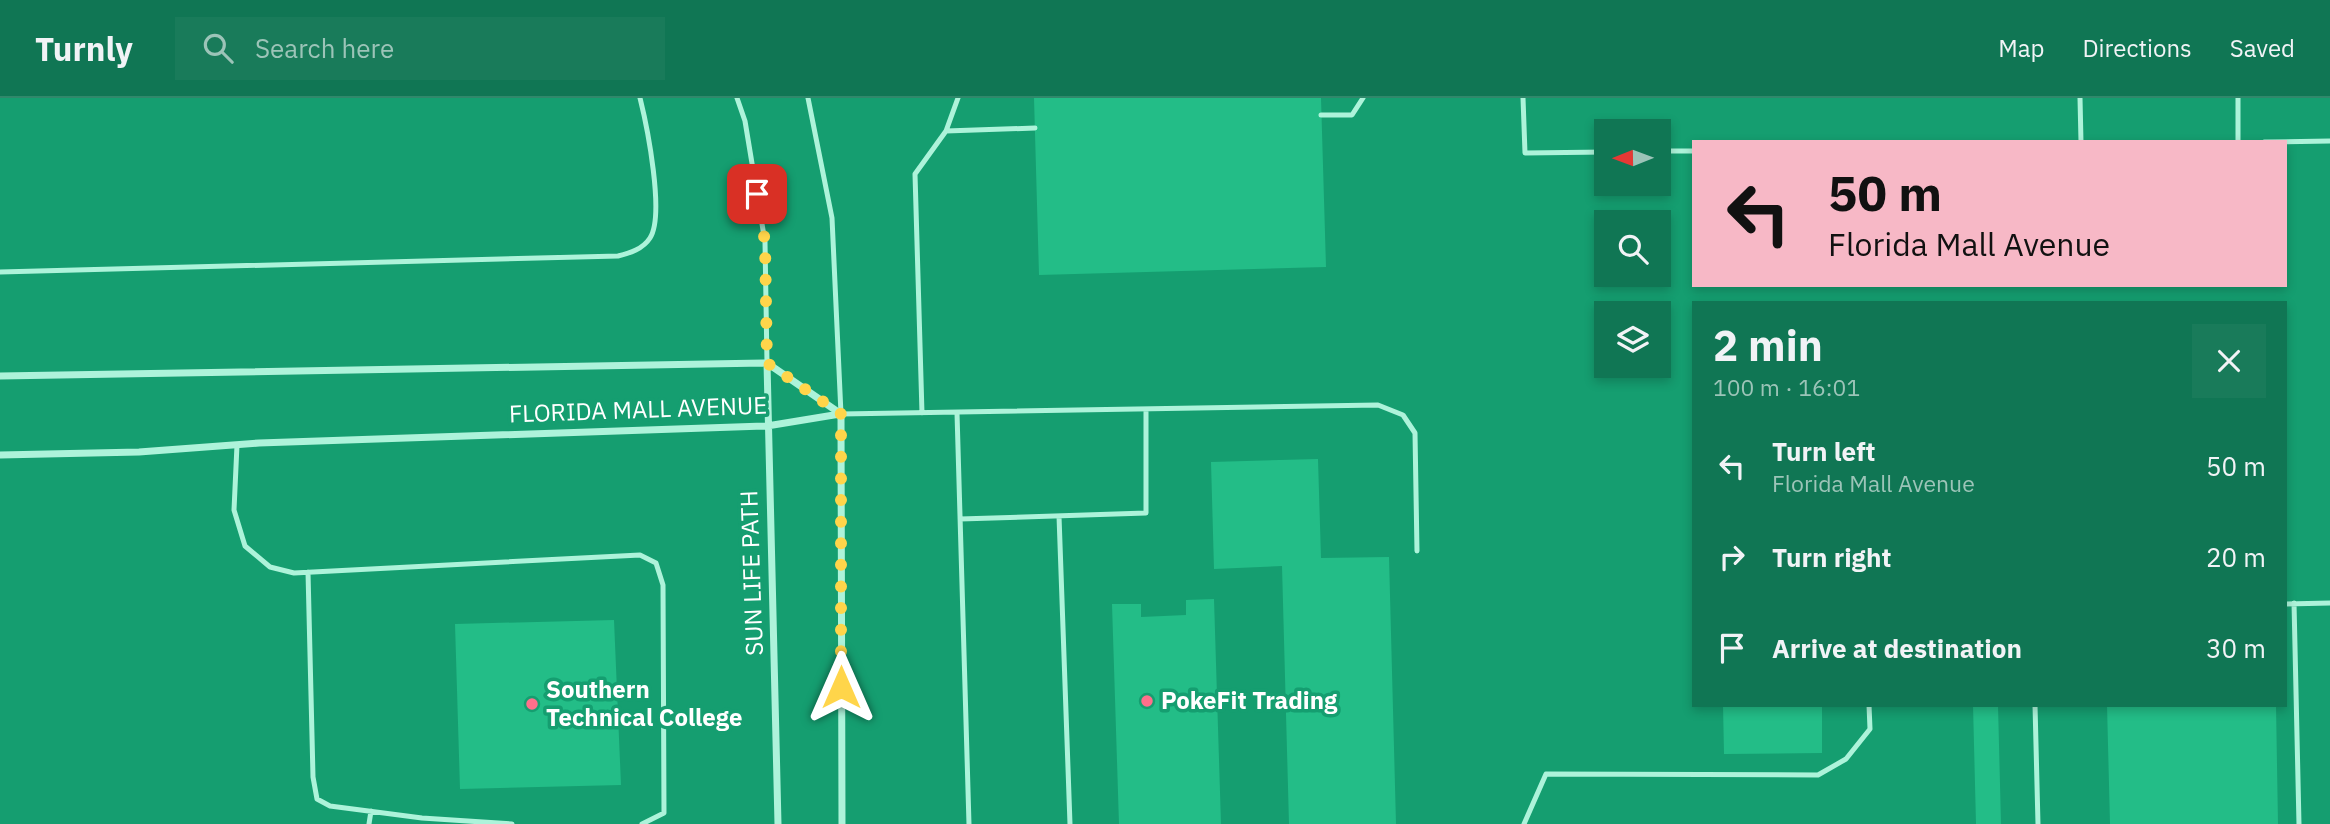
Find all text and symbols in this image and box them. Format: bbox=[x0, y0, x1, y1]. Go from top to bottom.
search box bbox=[175, 17, 665, 80]
text: Turnly bbox=[35, 27, 133, 70]
icon: search bbox=[199, 29, 237, 67]
text: Search here bbox=[255, 31, 394, 65]
text: Map bbox=[1998, 32, 2044, 64]
text: Directions bbox=[2082, 32, 2192, 64]
text: Saved bbox=[2230, 32, 2295, 64]
north arrow bbox=[1594, 119, 1671, 196]
map controls bbox=[1594, 119, 1671, 378]
text: 50 m bbox=[1828, 161, 1942, 224]
pin bbox=[727, 164, 787, 224]
icon: left bbox=[1713, 168, 1804, 259]
icon: arrive bbox=[738, 175, 776, 213]
button: search bbox=[1594, 210, 1671, 287]
text: Florida Mall Avenue bbox=[1828, 223, 2110, 265]
button: layers bbox=[1594, 301, 1671, 378]
text: 2 min bbox=[1713, 318, 1823, 373]
button: close bbox=[2192, 324, 2266, 398]
text: 100 m · 16:01 bbox=[1713, 372, 1860, 402]
street label: FLORIDA MALL AVENUE bbox=[508, 389, 768, 429]
text: Turn left bbox=[1772, 434, 1875, 468]
icon: left bbox=[1713, 447, 1751, 485]
text: 50 m bbox=[2206, 449, 2266, 483]
text: Florida Mall Avenue bbox=[1772, 468, 1975, 498]
street label: SUN LIFE PATH bbox=[732, 490, 770, 656]
icon: right bbox=[1713, 538, 1751, 576]
text: Turn right bbox=[1772, 540, 1891, 574]
text: 20 m bbox=[2206, 540, 2266, 574]
icon: arrive bbox=[1713, 629, 1751, 667]
text: Arrive at destination bbox=[1772, 631, 2022, 665]
text: 30 m bbox=[2206, 631, 2266, 665]
position arrow bbox=[804, 650, 878, 724]
place label: Southern Technical College bbox=[546, 673, 742, 733]
place label: PokeFit Trading bbox=[1161, 684, 1338, 716]
marker: PokeFit Trading bbox=[1139, 693, 1155, 709]
marker: Southern Technical College bbox=[524, 696, 540, 712]

